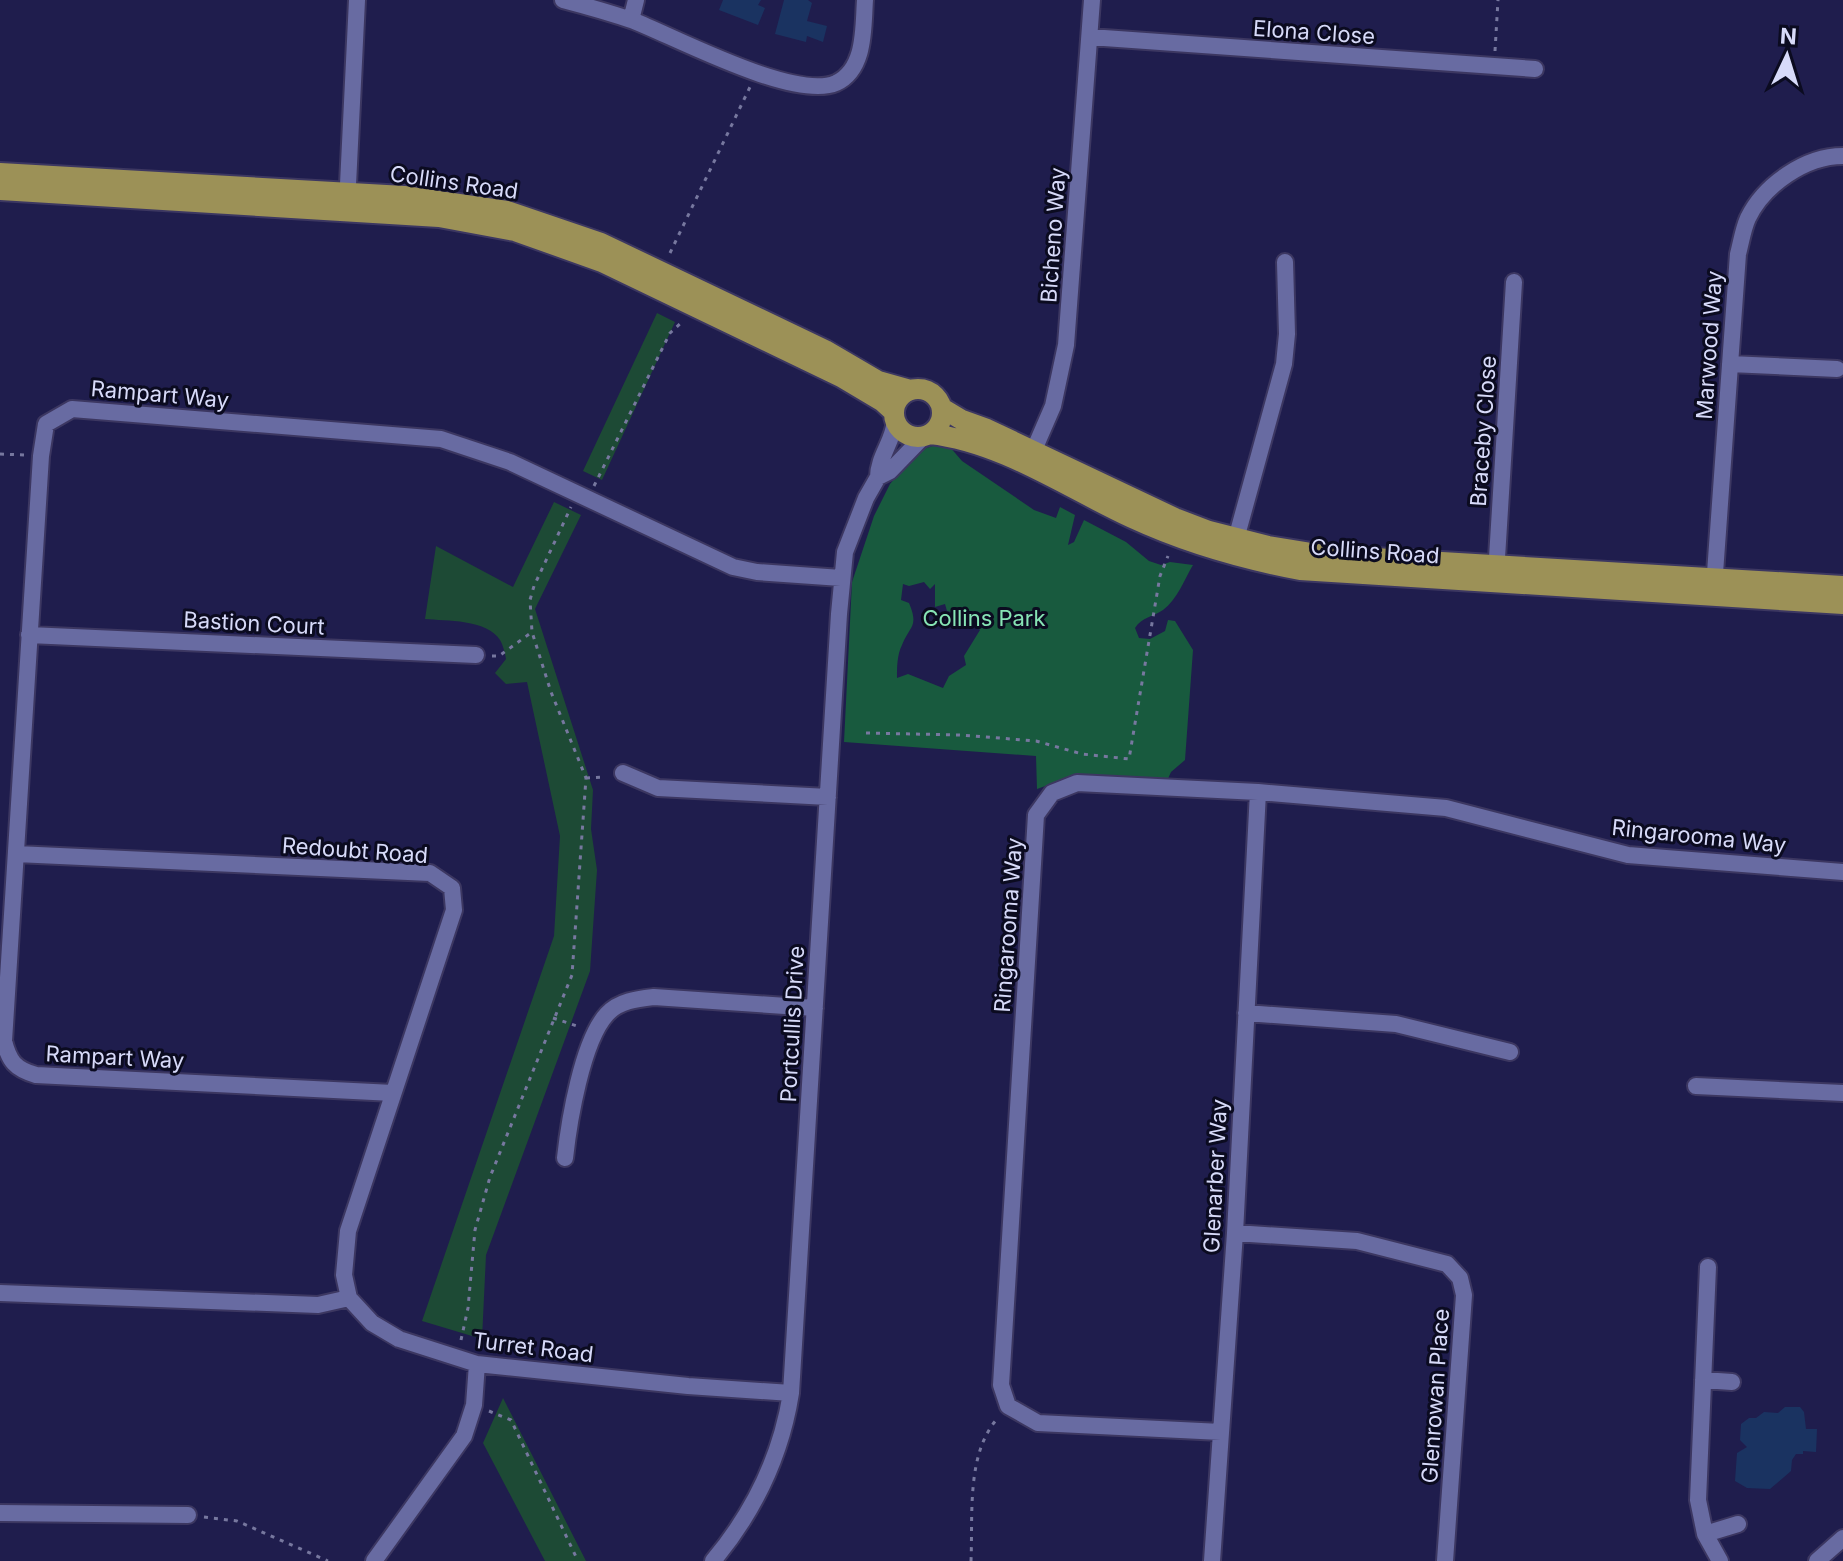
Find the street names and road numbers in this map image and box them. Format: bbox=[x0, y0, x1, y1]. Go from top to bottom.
street label: Elona Close bbox=[1252, 15, 1376, 49]
street label: Collins Road bbox=[388, 160, 520, 204]
street label: Bicheno Way bbox=[1035, 167, 1071, 303]
street label: Marwood Way bbox=[1691, 270, 1727, 420]
street label: Braceby Close bbox=[1465, 355, 1501, 507]
street label: Rampart Way bbox=[90, 375, 230, 413]
street label: Collins Road bbox=[1310, 534, 1440, 568]
street label: Bastion Court bbox=[183, 606, 325, 640]
street label: Ringarooma Way bbox=[1610, 814, 1788, 858]
street label: Redoubt Road bbox=[281, 832, 429, 868]
street label: Ringarooma Way bbox=[989, 837, 1027, 1013]
street label: Portcullis Drive bbox=[775, 945, 809, 1103]
street label: Rampart Way bbox=[45, 1040, 185, 1074]
street label: Glenarber Way bbox=[1198, 1098, 1232, 1254]
street label: Glenrowan Place bbox=[1416, 1308, 1454, 1484]
street label: Turret Road bbox=[471, 1327, 595, 1367]

